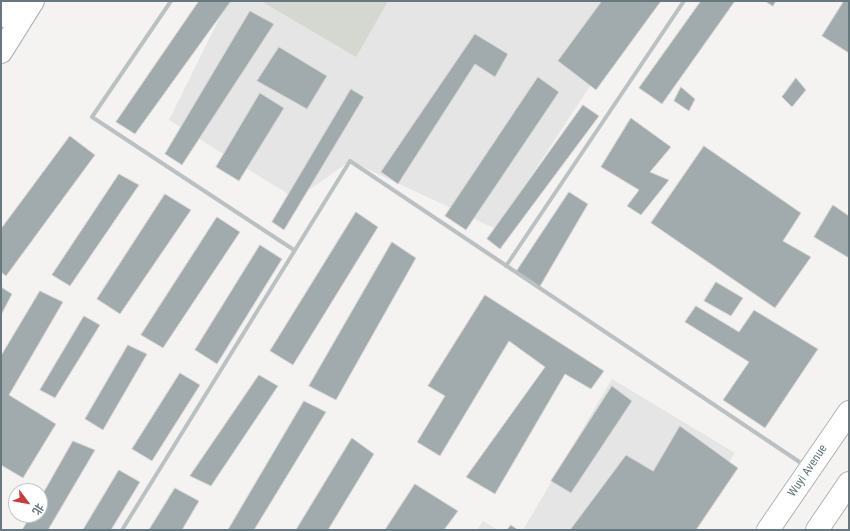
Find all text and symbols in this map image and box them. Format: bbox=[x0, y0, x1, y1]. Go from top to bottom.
street label: Wuyi Avenue bbox=[785, 442, 831, 500]
north arrow bbox=[8, 483, 48, 523]
text: 北 bbox=[29, 501, 46, 517]

